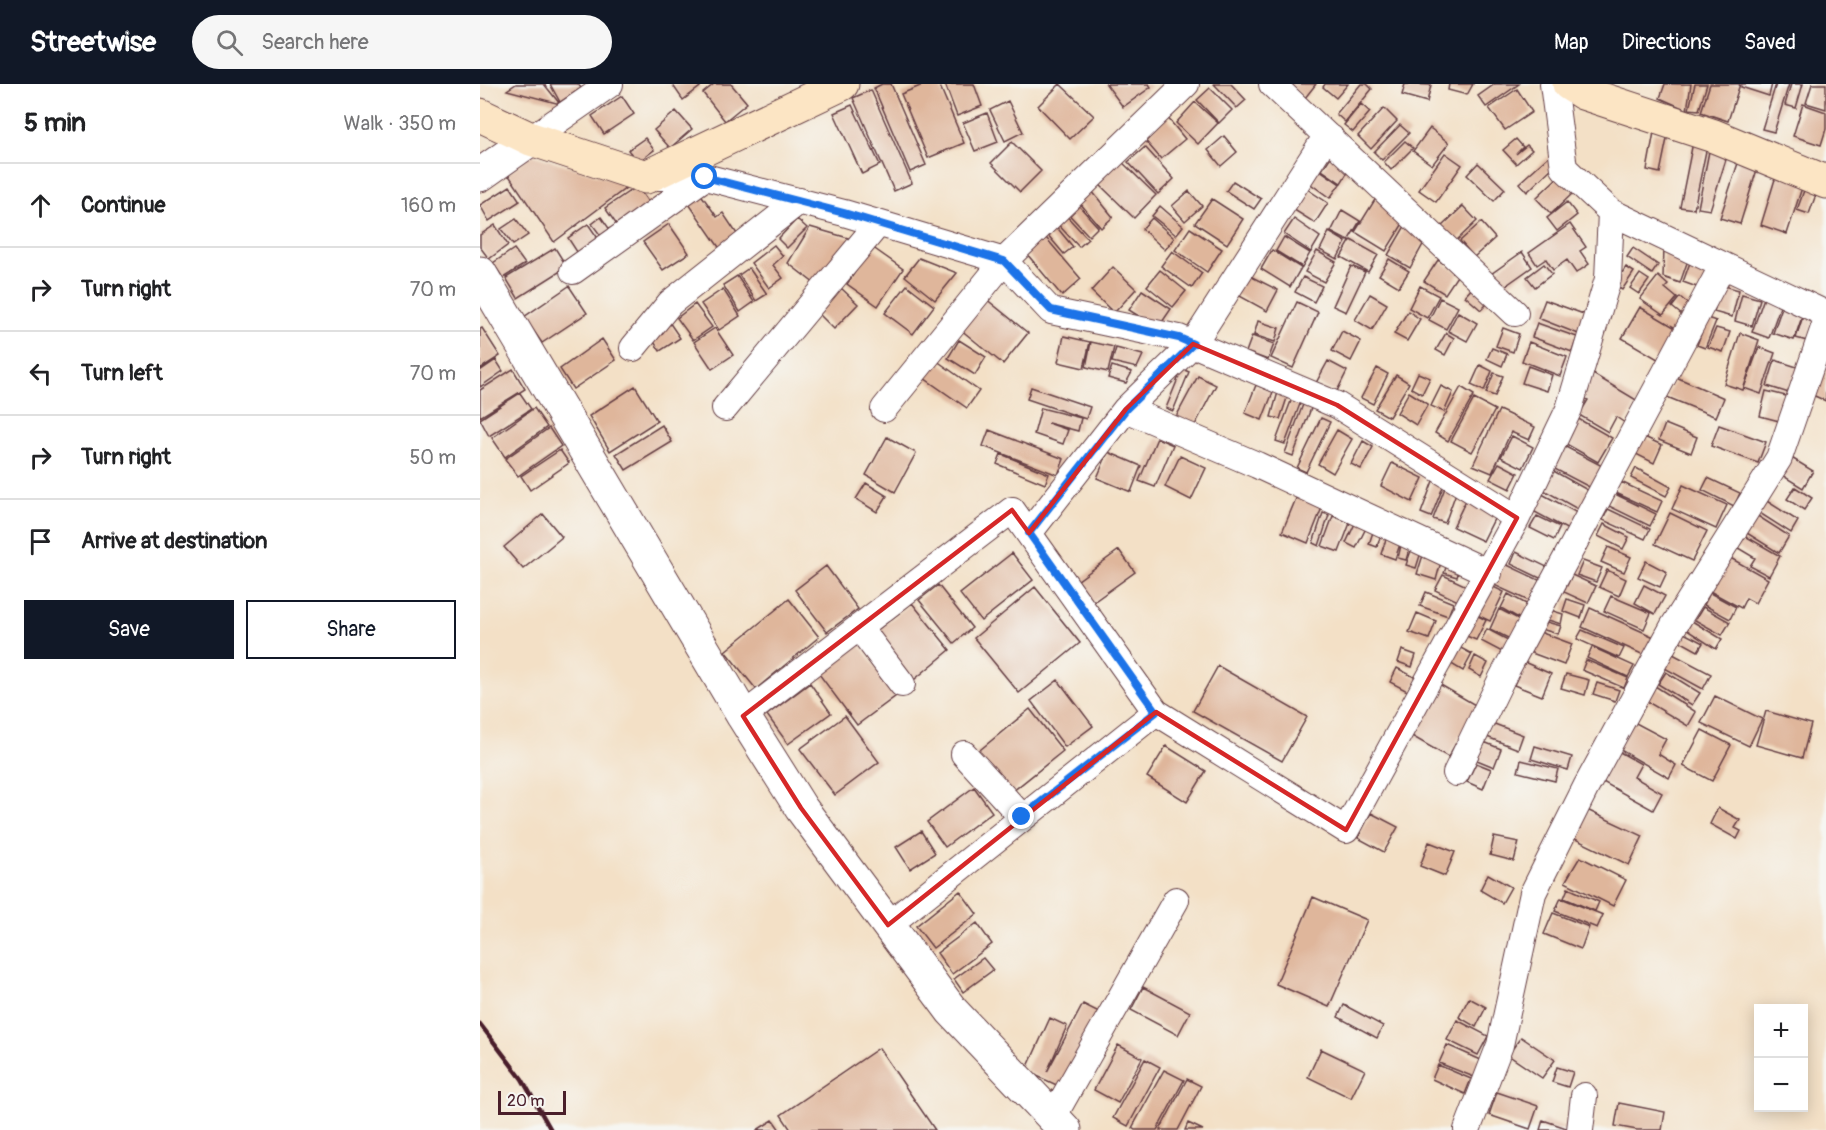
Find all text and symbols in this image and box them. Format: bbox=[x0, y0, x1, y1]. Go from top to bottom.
search box bbox=[192, 15, 612, 69]
text: Streetwise bbox=[30, 25, 156, 60]
icon: search bbox=[213, 26, 246, 59]
text: Search here bbox=[261, 28, 369, 56]
text: Map bbox=[1554, 29, 1589, 56]
text: Directions bbox=[1622, 29, 1711, 56]
text: Saved bbox=[1744, 29, 1796, 56]
text: 5 min bbox=[24, 107, 86, 139]
text: Walk · 350 m bbox=[344, 111, 456, 136]
route start bbox=[691, 163, 717, 189]
icon: ahead bbox=[24, 189, 57, 222]
text: Continue bbox=[81, 191, 165, 219]
text: 160 m bbox=[401, 193, 456, 218]
icon: right bbox=[24, 273, 57, 306]
text: Turn right bbox=[81, 275, 171, 303]
text: 70 m bbox=[410, 277, 456, 302]
icon: left bbox=[24, 357, 57, 390]
text: Turn left bbox=[81, 359, 163, 387]
text: 70 m bbox=[410, 361, 456, 386]
icon: right bbox=[24, 441, 57, 474]
text: Turn right bbox=[81, 443, 171, 471]
text: 50 m bbox=[409, 445, 456, 470]
icon: arrive bbox=[24, 525, 57, 558]
text: Arrive at destination bbox=[81, 527, 267, 555]
button: Save bbox=[24, 600, 234, 659]
button: Share bbox=[246, 600, 456, 659]
route end bbox=[1008, 803, 1034, 829]
map controls bbox=[1754, 1004, 1808, 1112]
button: + bbox=[1754, 1004, 1808, 1058]
button: − bbox=[1754, 1058, 1808, 1112]
scale bar bbox=[498, 1088, 566, 1116]
text: 20 m bbox=[507, 1091, 545, 1111]

